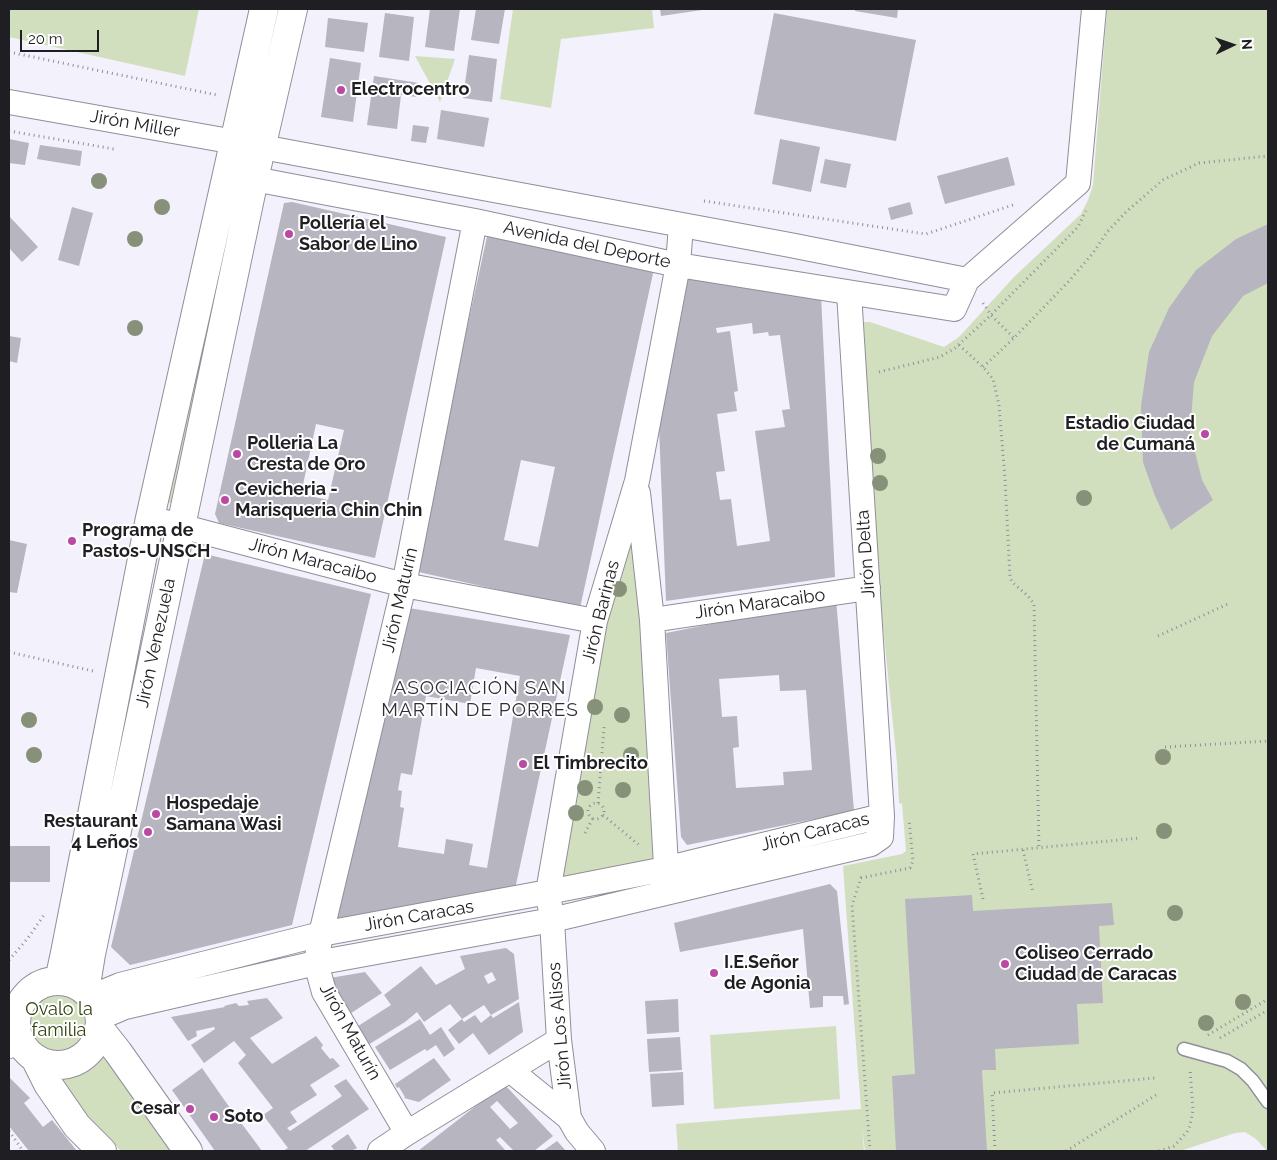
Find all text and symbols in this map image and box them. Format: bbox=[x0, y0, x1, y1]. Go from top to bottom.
scale bar bbox=[22, 20, 101, 52]
north arrow bbox=[1207, 20, 1257, 70]
text: 20 m bbox=[28, 30, 63, 48]
text: N bbox=[1239, 38, 1255, 50]
place label: Electrocentro bbox=[351, 79, 469, 101]
marker: Electrocentro bbox=[335, 84, 347, 96]
street label: Jirón Miller bbox=[88, 105, 182, 143]
place label: Pollería el Sabor de Lino bbox=[299, 213, 418, 255]
street label: Avenida del Deporte bbox=[501, 217, 673, 273]
marker: Pollería el Sabor de Lino bbox=[283, 228, 295, 240]
place label: Estadio Ciudad de Cumaná bbox=[1065, 413, 1195, 456]
marker: Estadio Ciudad de Cumaná bbox=[1199, 428, 1211, 440]
place label: Polleria La Cresta de Oro bbox=[247, 433, 365, 476]
marker: Polleria La Cresta de Oro bbox=[231, 448, 243, 460]
place label: Cevicheria - Marisqueria Chin Chin bbox=[235, 479, 422, 522]
marker: Cevicheria - Marisqueria Chin Chin bbox=[219, 494, 231, 506]
street label: Jirón Delta bbox=[852, 509, 880, 599]
place label: Programa de Pastos-UNSCH bbox=[82, 520, 210, 562]
street label: Jirón Maracaibo bbox=[247, 534, 379, 588]
marker: Programa de Pastos-UNSCH bbox=[66, 535, 78, 547]
street label: Jirón Maturín bbox=[377, 545, 423, 655]
street label: Jirón Barinas bbox=[578, 558, 624, 666]
street label: Jirón Venezuela bbox=[132, 576, 180, 710]
street label: Jirón Maracaibo bbox=[693, 584, 827, 624]
district label: ASOCIACIÓN SAN MARTÍN DE PORRES bbox=[379, 677, 581, 721]
place label: El Timbrecito bbox=[533, 753, 648, 775]
marker: El Timbrecito bbox=[517, 758, 529, 770]
place label: Hospedaje Samana Wasi bbox=[166, 793, 282, 836]
marker: Hospedaje Samana Wasi bbox=[150, 808, 162, 820]
street label: Jirón Caracas bbox=[759, 808, 871, 856]
place label: Restaurant 4 Leños bbox=[43, 811, 138, 854]
marker: Restaurant 4 Leños bbox=[142, 826, 154, 838]
street label: Jirón Caracas bbox=[362, 896, 476, 936]
place label: Coliseo Cerrado Ciudad de Caracas bbox=[1015, 943, 1177, 986]
place label: I.E.Señor de Agonia bbox=[724, 952, 811, 994]
marker: Coliseo Cerrado Ciudad de Caracas bbox=[999, 958, 1011, 970]
street label: Jirón Los Alisos bbox=[544, 961, 576, 1091]
marker: I.E.Señor de Agonia bbox=[708, 967, 720, 979]
street label: Jirón Maturín bbox=[315, 980, 385, 1084]
park label: Ovalo la familia bbox=[25, 999, 93, 1042]
place label: Cesar bbox=[131, 1098, 180, 1120]
marker: Cesar bbox=[184, 1103, 196, 1115]
place label: Soto bbox=[224, 1106, 264, 1128]
marker: Soto bbox=[208, 1111, 220, 1123]

